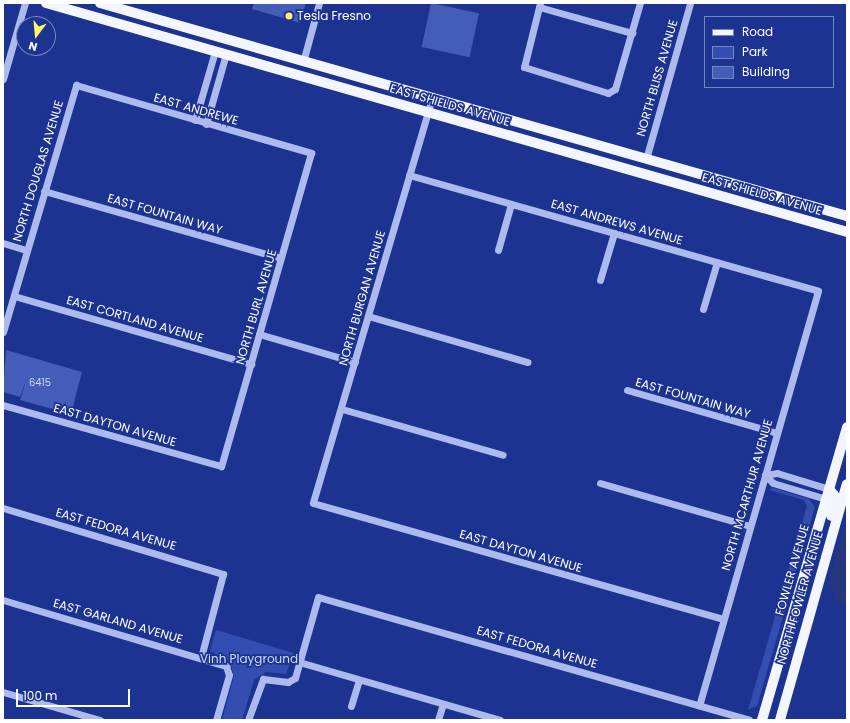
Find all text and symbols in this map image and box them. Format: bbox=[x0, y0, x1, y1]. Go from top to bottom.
place label: Tesla Fresno bbox=[297, 9, 371, 23]
marker: Tesla Fresno bbox=[284, 11, 294, 21]
north arrow bbox=[16, 16, 56, 56]
legend bbox=[704, 16, 834, 88]
street label: NORTH BLISS AVENUE bbox=[633, 18, 681, 138]
text: Road bbox=[742, 23, 773, 40]
text: N bbox=[27, 38, 39, 55]
text: Park bbox=[742, 43, 768, 60]
text: Building bbox=[742, 63, 790, 80]
street label: EAST SHIELDS AVENUE bbox=[388, 81, 512, 129]
street label: EAST ANDREWE bbox=[152, 90, 240, 128]
street label: NORTH DOUGLAS AVENUE bbox=[10, 99, 66, 243]
street label: EAST SHIELDS AVENUE bbox=[700, 170, 824, 218]
street label: EAST FOUNTAIN WAY bbox=[106, 191, 224, 237]
street label: EAST ANDREWS AVENUE bbox=[549, 196, 685, 248]
street label: NORTH BURGAN AVENUE bbox=[336, 229, 388, 367]
street label: NORTH BURL AVENUE bbox=[233, 248, 279, 366]
street label: EAST CORTLAND AVENUE bbox=[65, 293, 205, 345]
street label: EAST FOUNTAIN WAY bbox=[634, 375, 752, 421]
house number: 6415 bbox=[29, 377, 51, 389]
street label: EAST DAYTON AVENUE bbox=[52, 401, 178, 449]
street label: NORTH MCARTHUR AVENUE bbox=[718, 418, 776, 572]
street label: EAST FEDORA AVENUE bbox=[54, 505, 178, 553]
street label: FOWLER AVENUE bbox=[772, 523, 812, 617]
street label: EAST DAYTON AVENUE bbox=[458, 527, 584, 575]
street label: NORTH FOWLER AVENUE bbox=[774, 530, 826, 666]
street label: EAST GARLAND AVENUE bbox=[52, 596, 184, 646]
street label: EAST FEDORA AVENUE bbox=[475, 623, 599, 671]
park label: Vinh Playground bbox=[200, 652, 298, 666]
scale bar bbox=[18, 681, 132, 707]
text: 100 m bbox=[23, 687, 57, 704]

